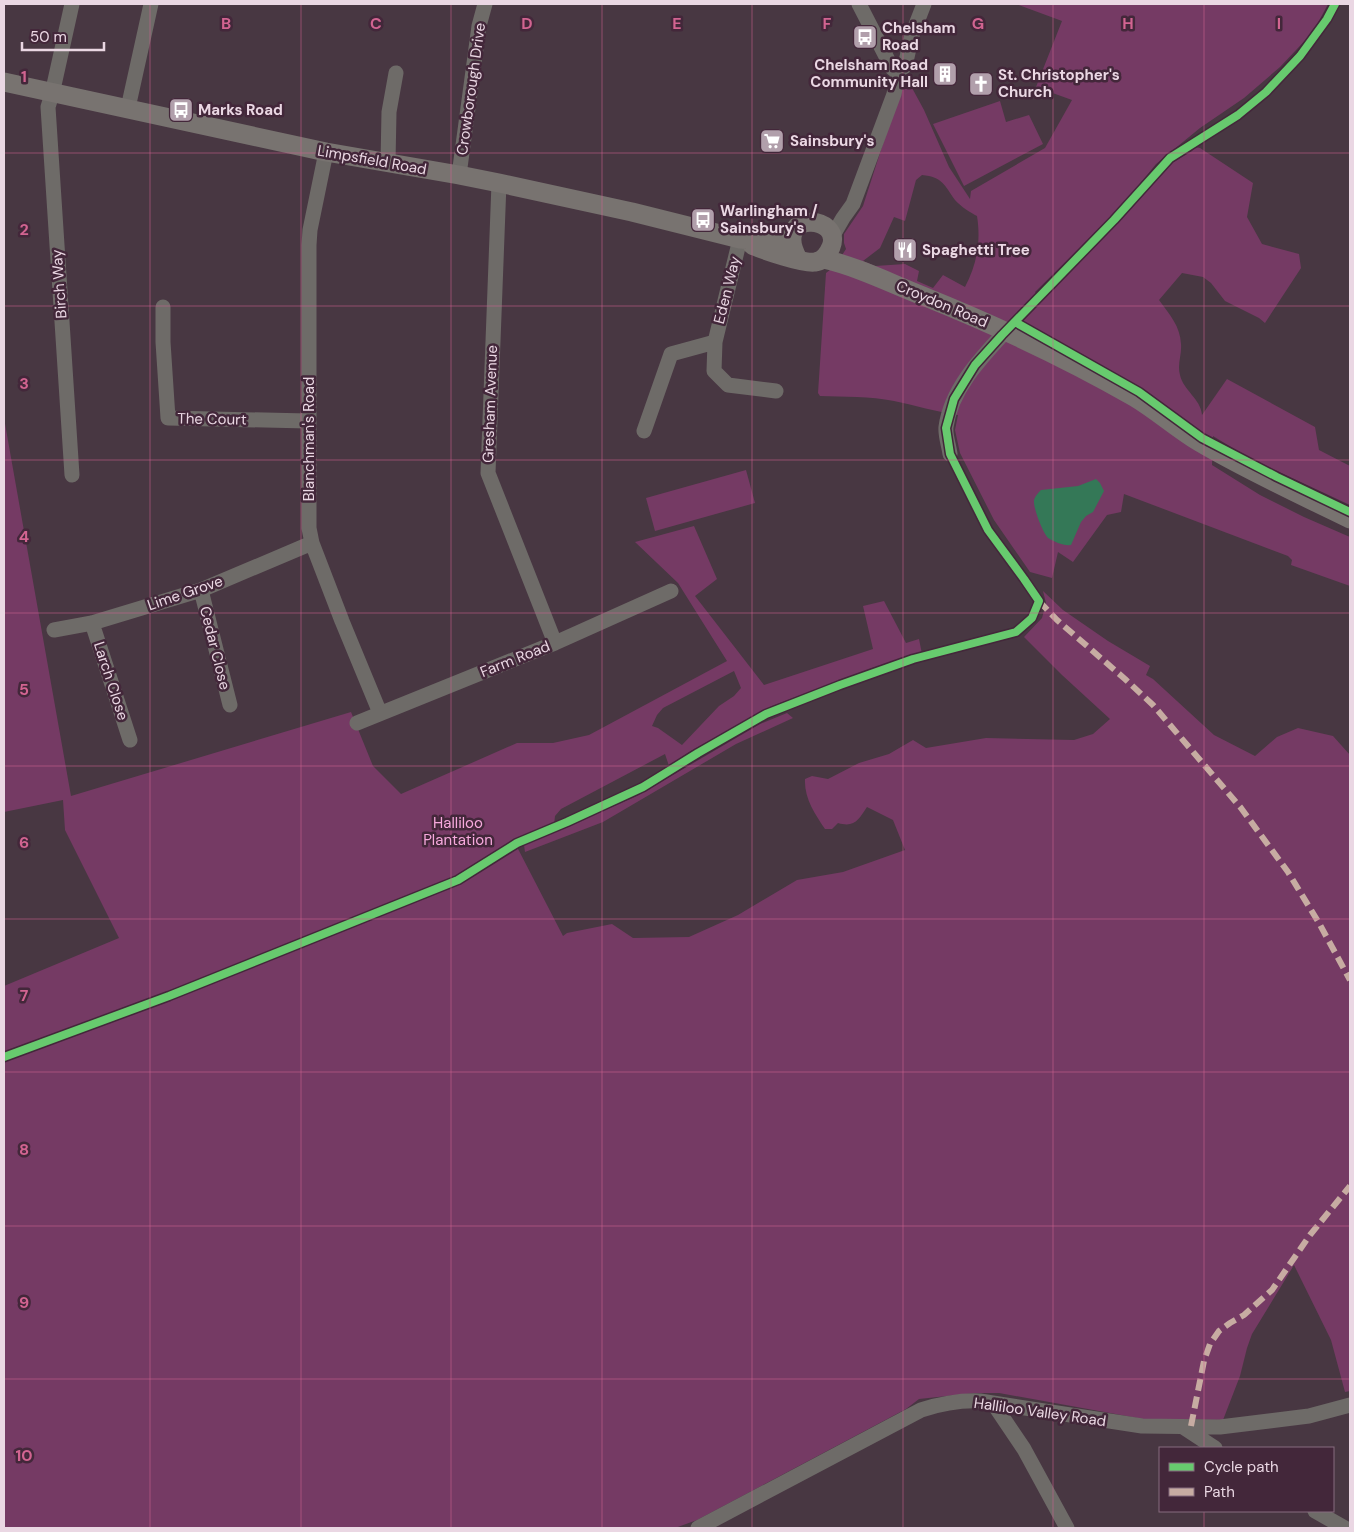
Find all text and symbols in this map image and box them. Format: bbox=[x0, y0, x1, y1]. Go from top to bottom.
text: B bbox=[221, 13, 231, 34]
text: C bbox=[370, 13, 382, 34]
text: D bbox=[521, 13, 533, 34]
text: E bbox=[672, 13, 682, 34]
text: F bbox=[823, 13, 832, 34]
text: G bbox=[972, 13, 984, 34]
text: H bbox=[1122, 13, 1134, 34]
text: I bbox=[1277, 13, 1281, 34]
place label: Chelsham Road bbox=[882, 18, 956, 55]
scale bar bbox=[22, 20, 105, 52]
street label: Crowborough Drive bbox=[452, 21, 490, 157]
bus stop icon: Chelsham Road bbox=[852, 24, 878, 50]
text: 50 m bbox=[30, 27, 67, 47]
place label: Chelsham Road Community Hall bbox=[810, 55, 928, 92]
building icon: Chelsham Road Community Hall bbox=[932, 61, 958, 87]
place label: St. Christopher's Church bbox=[998, 65, 1120, 102]
text: 1 bbox=[21, 66, 27, 87]
church icon: St. Christopher's Church bbox=[968, 71, 994, 97]
bus stop icon: Marks Road bbox=[168, 97, 194, 123]
place label: Marks Road bbox=[198, 100, 283, 120]
supermarket icon: Sainsbury's bbox=[759, 128, 785, 154]
place label: Sainsbury's bbox=[790, 131, 874, 151]
street label: Limpsfield Road bbox=[316, 141, 428, 179]
place label: Warlingham / Sainsbury's bbox=[720, 201, 818, 238]
bus stop icon: Warlingham / Sainsbury's bbox=[690, 207, 716, 233]
text: 2 bbox=[19, 219, 29, 240]
restaurant icon: Spaghetti Tree bbox=[892, 237, 918, 263]
place label: Spaghetti Tree bbox=[922, 240, 1030, 260]
street label: Birch Way bbox=[47, 248, 71, 319]
street label: Eden Way bbox=[709, 253, 745, 326]
street label: Croydon Road bbox=[893, 276, 991, 332]
street label: Gresham Avenue bbox=[478, 345, 502, 463]
text: 3 bbox=[19, 373, 29, 394]
street label: Blanchman's Road bbox=[299, 377, 319, 501]
street label: The Court bbox=[177, 408, 247, 430]
text: 4 bbox=[19, 526, 29, 547]
street label: Lime Grove bbox=[145, 571, 225, 615]
street label: Cedar Close bbox=[195, 604, 235, 692]
street label: Farm Road bbox=[477, 636, 553, 682]
street label: Larch Close bbox=[89, 639, 133, 723]
text: 5 bbox=[19, 679, 29, 700]
park label: Halliloo Plantation bbox=[423, 813, 493, 850]
text: 6 bbox=[19, 832, 29, 853]
text: 7 bbox=[20, 985, 29, 1006]
text: 8 bbox=[19, 1139, 29, 1160]
text: 9 bbox=[19, 1292, 29, 1313]
street label: Halliloo Valley Road bbox=[973, 1393, 1107, 1431]
text: 10 bbox=[15, 1445, 33, 1466]
legend bbox=[1159, 1447, 1334, 1512]
text: Cycle path bbox=[1204, 1457, 1279, 1477]
text: Path bbox=[1204, 1482, 1235, 1502]

